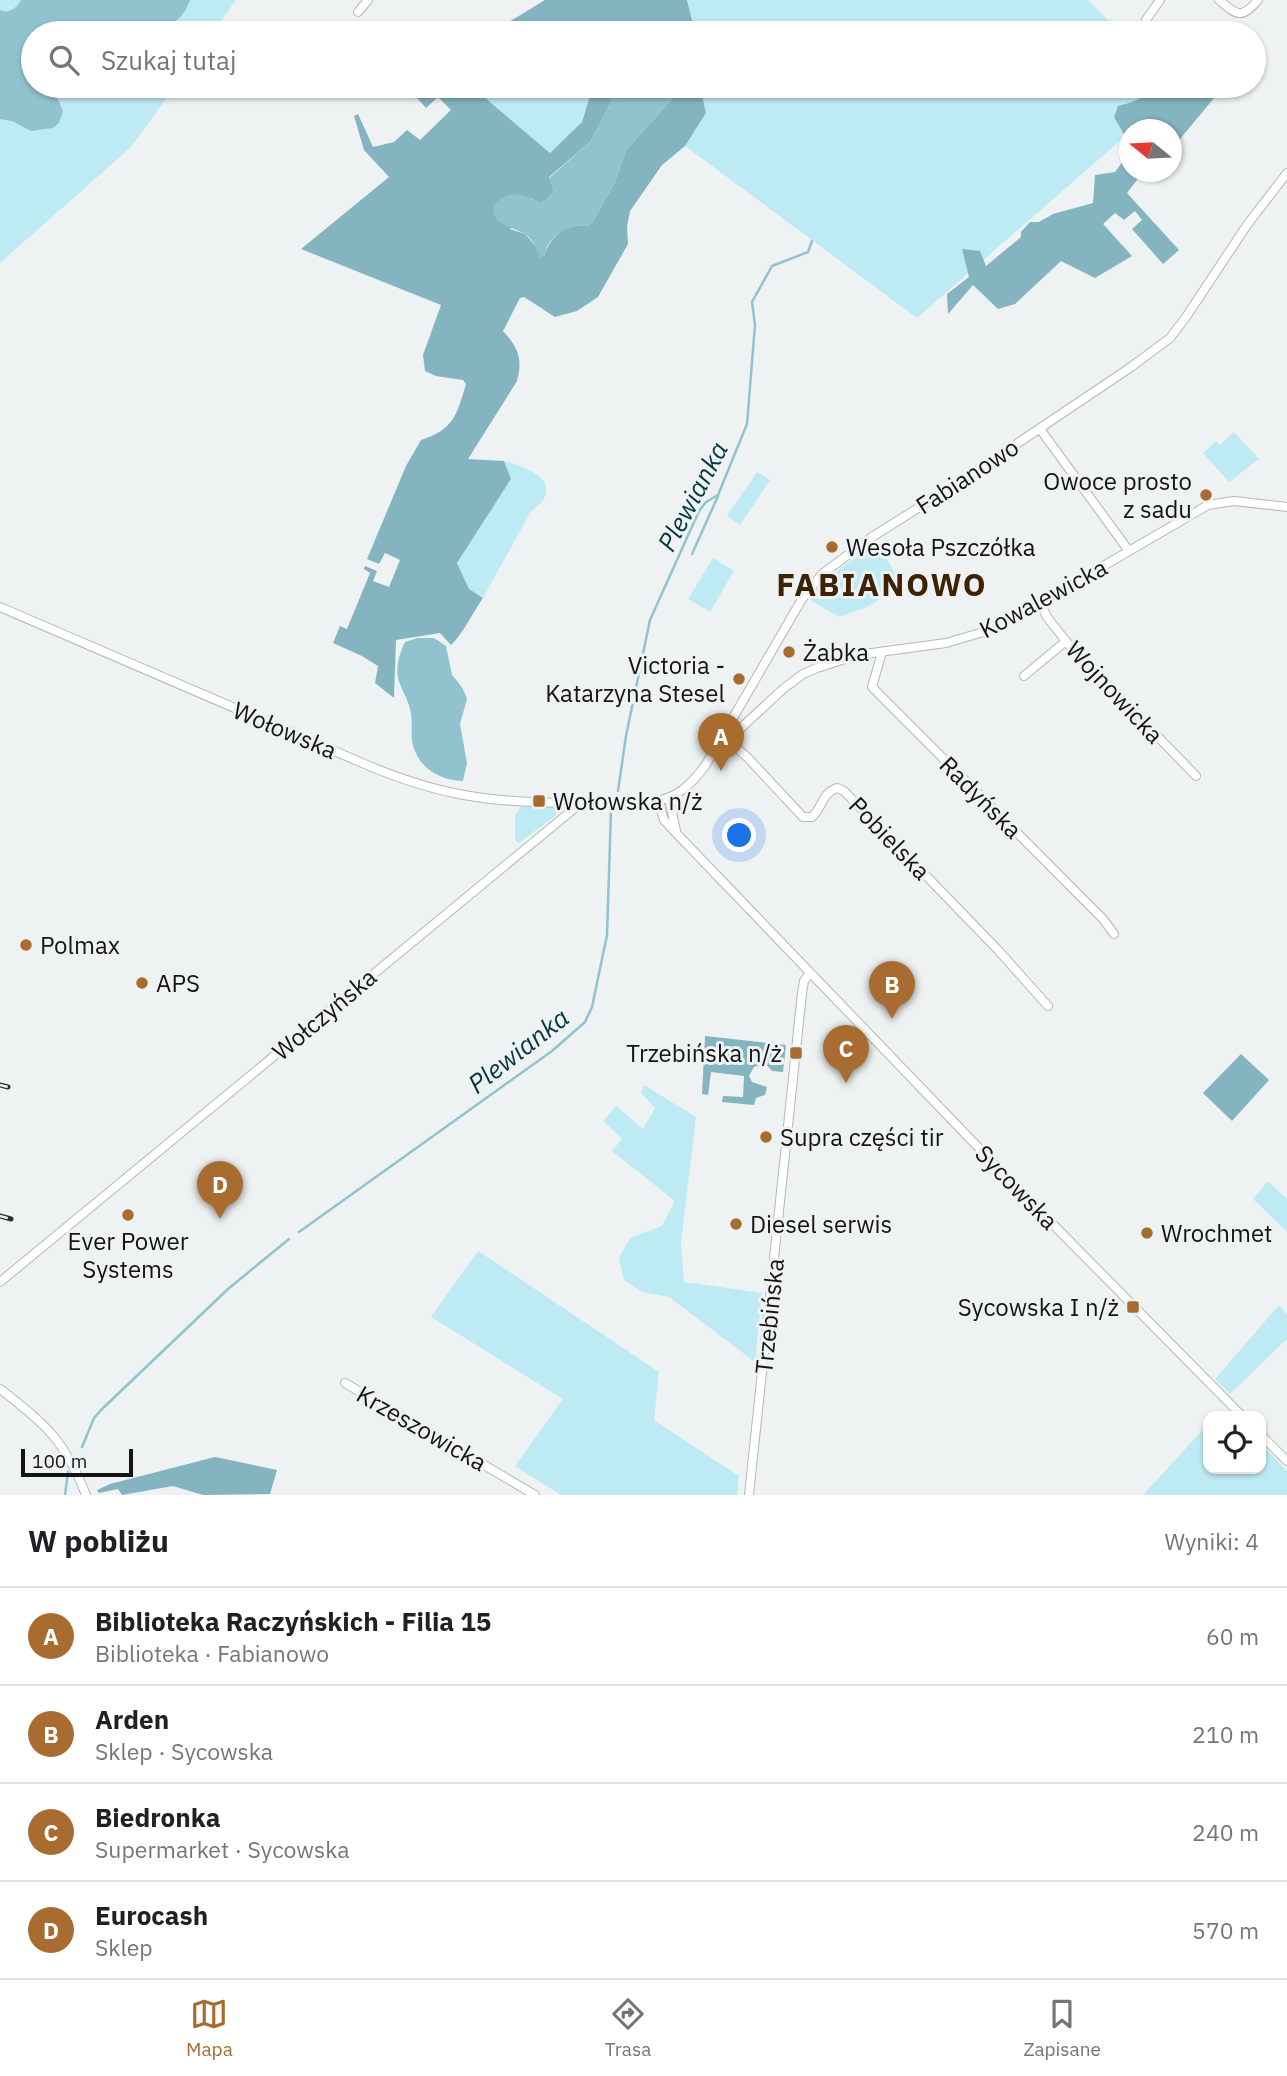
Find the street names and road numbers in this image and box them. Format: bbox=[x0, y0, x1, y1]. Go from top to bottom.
street label: Fabianowo bbox=[909, 431, 1025, 521]
street label: Kowalewicka bbox=[974, 551, 1113, 645]
street label: Wojnowicka bbox=[1059, 634, 1171, 750]
street label: Wołowska bbox=[228, 694, 342, 766]
street label: Radyńska bbox=[933, 749, 1029, 845]
street label: Pobielska bbox=[842, 789, 938, 887]
street label: Wołczyńska bbox=[265, 961, 383, 1067]
street label: Sycowska bbox=[969, 1138, 1066, 1237]
street label: Trzebińska bbox=[747, 1256, 791, 1375]
street label: Krzeszowicka bbox=[351, 1378, 493, 1478]

